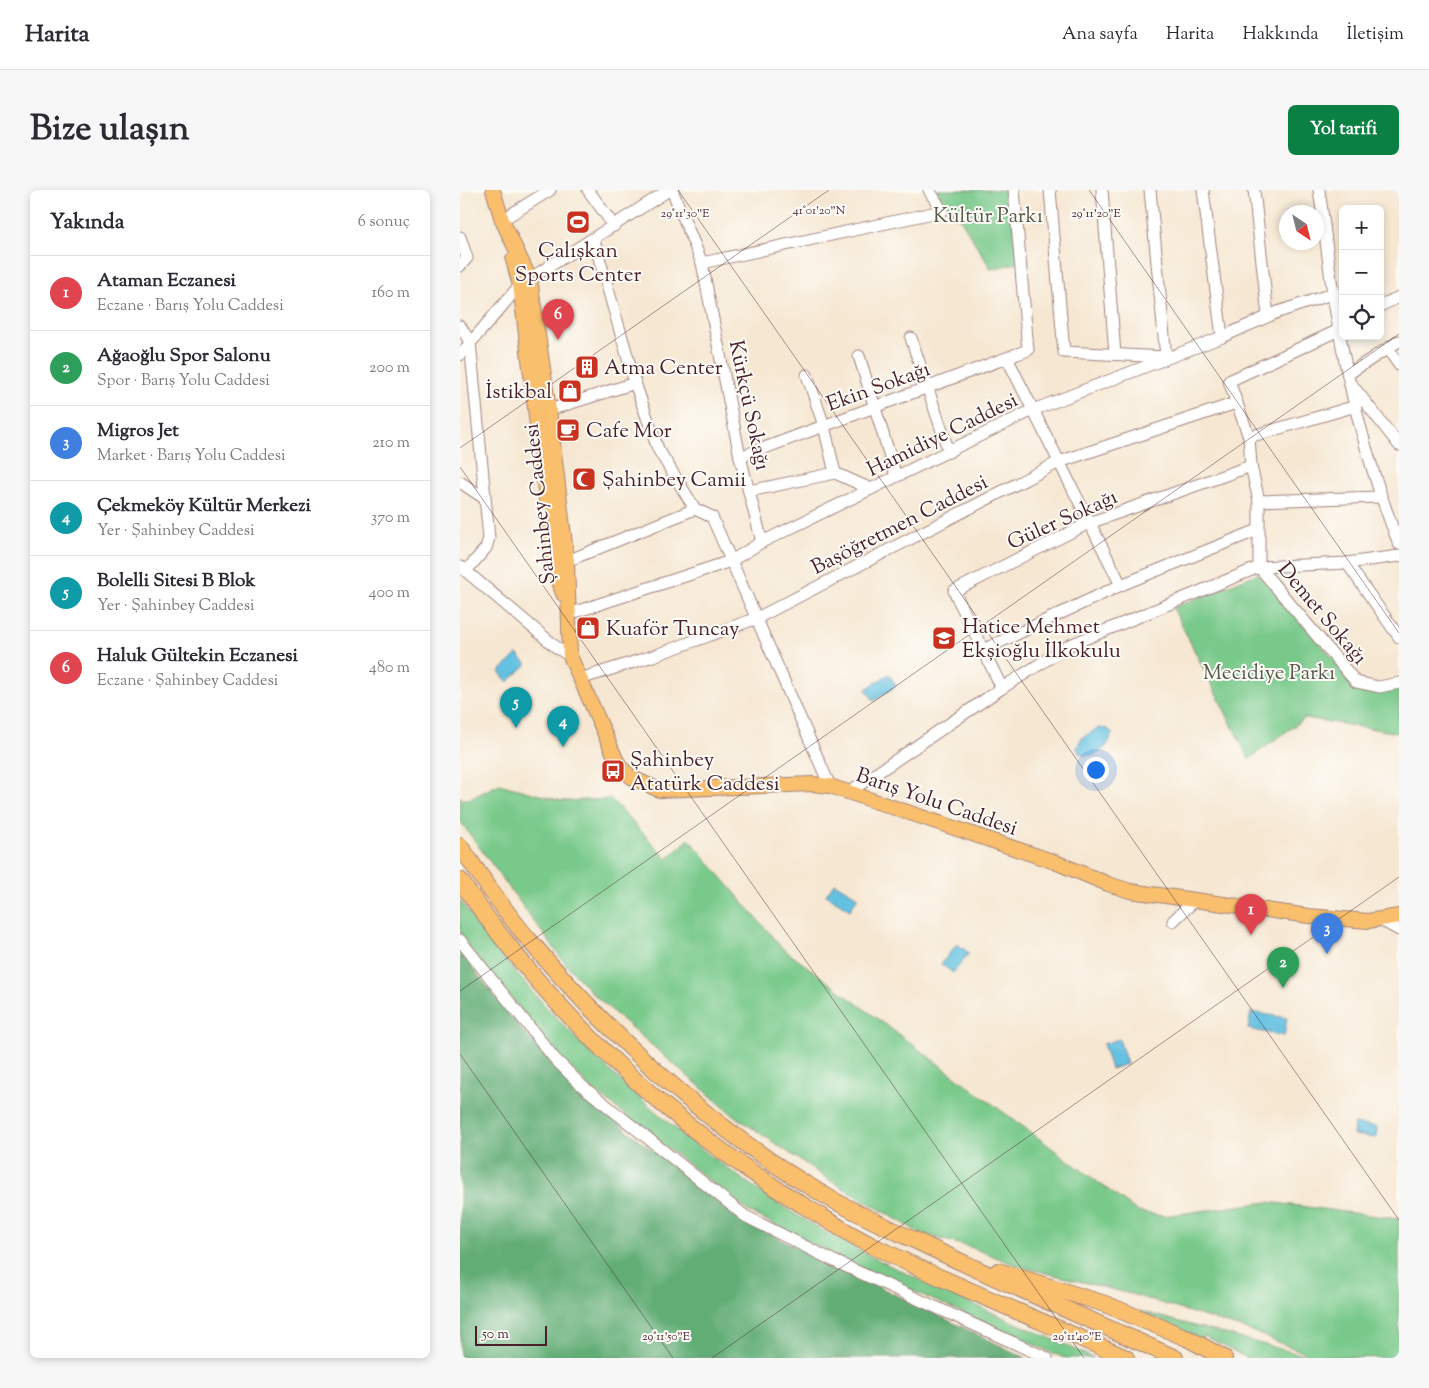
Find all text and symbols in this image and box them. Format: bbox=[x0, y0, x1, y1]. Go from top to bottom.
text: Harita bbox=[25, 18, 90, 52]
text: Ana sayfa bbox=[1062, 22, 1138, 48]
text: Harita bbox=[1166, 22, 1214, 48]
text: Hakkında bbox=[1242, 22, 1319, 48]
text: İletişim bbox=[1347, 22, 1404, 48]
text: Bize ulaşın bbox=[30, 105, 189, 156]
button: Yol tarifi bbox=[1288, 105, 1399, 155]
text: 41°01'20"N bbox=[793, 202, 846, 220]
park label: Kültür Parkı bbox=[933, 202, 1043, 232]
text: 29°11'30"E bbox=[661, 205, 710, 223]
text: 29°11'20"E bbox=[1071, 205, 1122, 223]
north arrow bbox=[1279, 205, 1324, 250]
map controls bbox=[1339, 205, 1384, 340]
button: + bbox=[1339, 205, 1384, 250]
text: Yakında bbox=[50, 208, 124, 238]
sports icon: Çalışkan Sports Center bbox=[565, 209, 591, 235]
text: 6 sonuç bbox=[358, 211, 410, 234]
place label: Çalışkan Sports Center bbox=[515, 237, 641, 291]
button: − bbox=[1339, 250, 1384, 295]
text: Ataman Eczanesi bbox=[97, 268, 236, 295]
text: 1 bbox=[63, 282, 69, 305]
text: 160 m bbox=[372, 282, 410, 305]
text: Eczane · Barış Yolu Caddesi bbox=[97, 295, 284, 318]
button: locate bbox=[1339, 295, 1384, 340]
pin: 6 bbox=[542, 299, 574, 340]
street label: Kürkçü Sokağı bbox=[720, 338, 776, 473]
text: Ağaoğlu Spor Salonu bbox=[97, 343, 271, 370]
building icon: Atma Center bbox=[574, 354, 600, 380]
place label: Atma Center bbox=[604, 354, 723, 384]
street label: Ekin Sokağı bbox=[823, 355, 935, 421]
text: 2 bbox=[62, 357, 70, 380]
text: 200 m bbox=[369, 357, 410, 380]
text: Spor · Barış Yolu Caddesi bbox=[97, 370, 270, 393]
place label: İstikbal bbox=[485, 378, 552, 408]
shop icon: İstikbal bbox=[557, 378, 583, 404]
street label: Hamidiye Caddesi bbox=[862, 386, 1024, 485]
cafe icon: Cafe Mor bbox=[555, 417, 581, 443]
place label: Cafe Mor bbox=[586, 417, 672, 447]
text: Migros Jet bbox=[97, 418, 179, 445]
street label: Şahinbey Caddesi bbox=[518, 422, 564, 586]
text: 3 bbox=[63, 432, 69, 455]
text: 210 m bbox=[372, 432, 410, 455]
text: Market · Barış Yolu Caddesi bbox=[97, 445, 286, 468]
mosque icon: Şahinbey Camii bbox=[571, 466, 597, 492]
place label: Şahinbey Camii bbox=[602, 466, 746, 496]
street label: Başöğretmen Caddesi bbox=[806, 468, 994, 583]
street label: Güler Sokağı bbox=[1003, 483, 1123, 559]
text: Çekmeköy Kültür Merkezi bbox=[97, 493, 311, 520]
text: 4 bbox=[62, 507, 70, 530]
text: 370 m bbox=[371, 507, 410, 530]
text: Yer · Şahinbey Caddesi bbox=[97, 520, 255, 543]
street label: Demet Sokağı bbox=[1270, 556, 1373, 672]
text: Bolelli Sitesi B Blok bbox=[97, 568, 256, 595]
text: 5 bbox=[63, 582, 69, 605]
text: 400 m bbox=[369, 582, 410, 605]
text: Yer · Şahinbey Caddesi bbox=[97, 595, 255, 618]
place label: Hatice Mehmet Ekşioğlu İlkokulu bbox=[962, 613, 1121, 667]
shop icon: Kuaför Tuncay bbox=[575, 615, 601, 641]
place label: Kuaför Tuncay bbox=[606, 615, 740, 645]
school or university icon: Hatice Mehmet Ekşioğlu İlkokulu bbox=[931, 625, 957, 651]
text: Haluk Gültekin Eczanesi bbox=[97, 643, 298, 670]
text: 6 bbox=[62, 657, 70, 680]
text: 480 m bbox=[369, 657, 410, 680]
park label: Mecidiye Parkı bbox=[1203, 659, 1335, 689]
text: Eczane · Şahinbey Caddesi bbox=[97, 670, 278, 693]
pin: 5 bbox=[500, 687, 532, 728]
pin: 4 bbox=[547, 706, 579, 747]
place label: Şahinbey Atatürk Caddesi bbox=[630, 746, 780, 800]
your location bbox=[1083, 757, 1109, 783]
bus stop icon: Şahinbey Atatürk Caddesi bbox=[600, 758, 626, 784]
street label: Barış Yolu Caddesi bbox=[852, 761, 1021, 845]
pin: 1 bbox=[1235, 894, 1267, 935]
pin: 3 bbox=[1311, 913, 1343, 954]
pin: 2 bbox=[1267, 947, 1299, 988]
scale bar bbox=[475, 1323, 548, 1346]
text: 50 m bbox=[482, 1325, 509, 1345]
text: 29°11'50"E bbox=[642, 1328, 691, 1346]
text: 29°11'40"E bbox=[1053, 1328, 1102, 1346]

